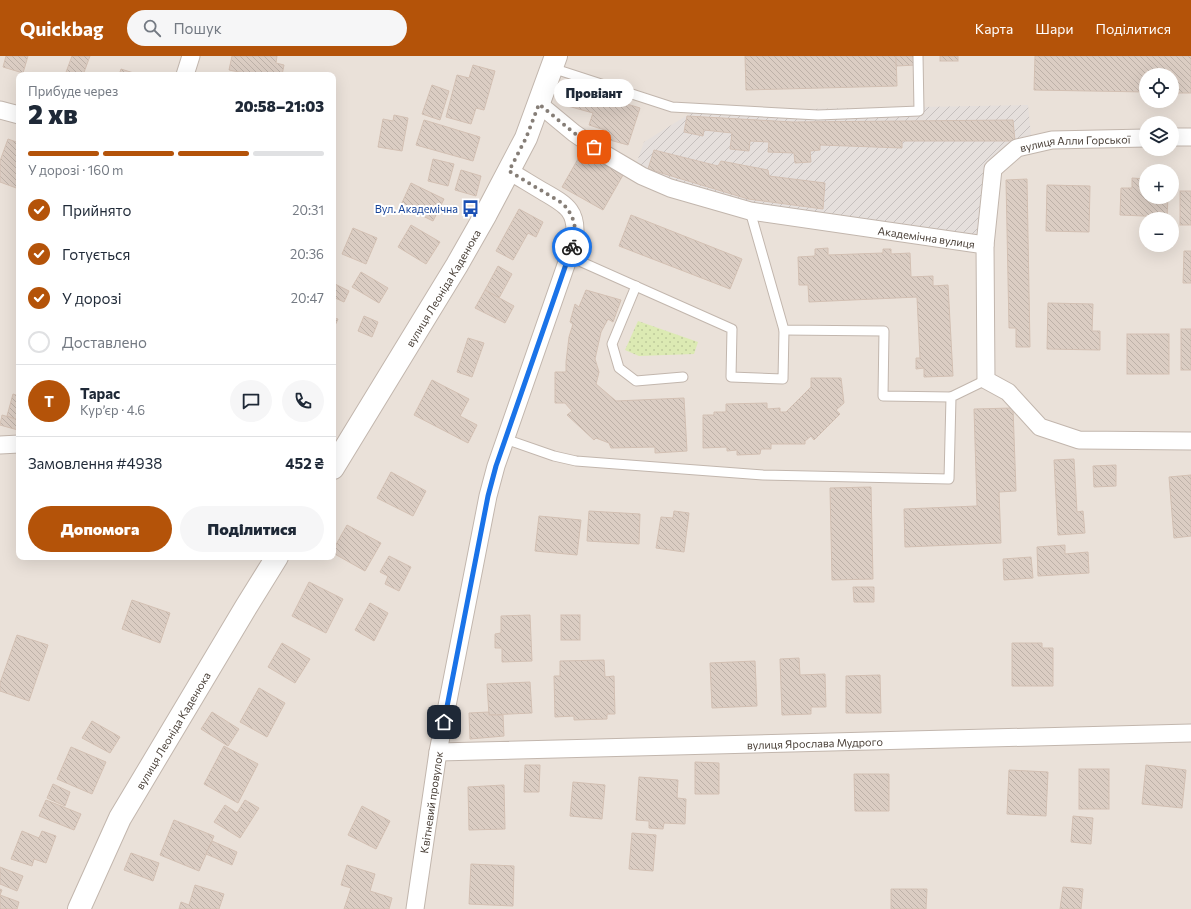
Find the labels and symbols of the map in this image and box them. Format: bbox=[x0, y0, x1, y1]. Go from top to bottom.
callout: Провіант bbox=[554, 79, 634, 107]
pin bbox=[577, 130, 611, 164]
street label: вулиця Алли Горської bbox=[1018, 132, 1131, 154]
bus stop icon: Вул. Академічна bbox=[461, 198, 481, 218]
place label: Вул. Академічна bbox=[375, 202, 458, 215]
street label: Академічна вулиця bbox=[877, 223, 976, 250]
street label: вулиця Леоніда Каденюка bbox=[402, 227, 483, 349]
courier bbox=[552, 227, 592, 267]
street label: вулиця Леоніда Каденюка bbox=[132, 669, 212, 791]
pin bbox=[427, 705, 461, 739]
street label: вулиця Ярослава Мудрого bbox=[747, 734, 883, 751]
street label: Квітневий провулок bbox=[417, 750, 445, 854]

